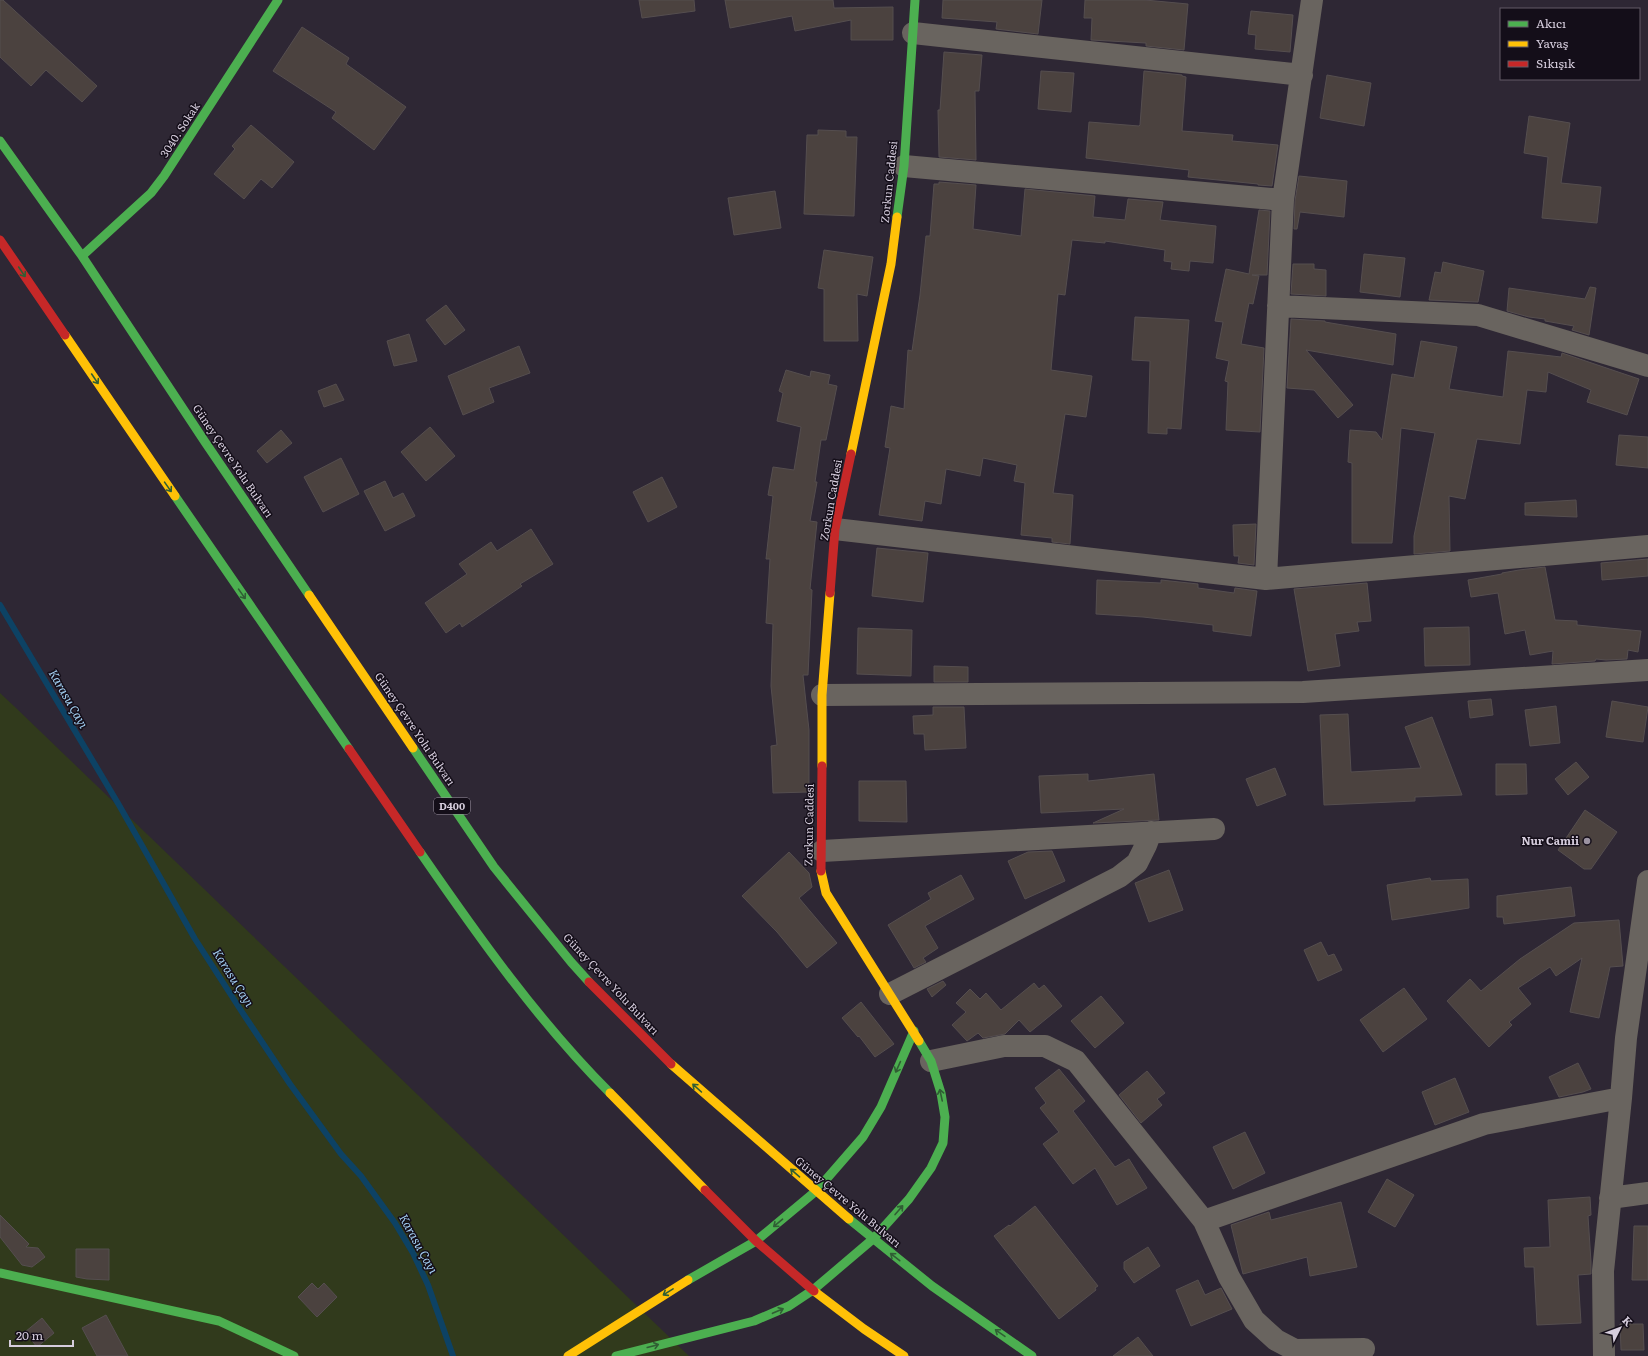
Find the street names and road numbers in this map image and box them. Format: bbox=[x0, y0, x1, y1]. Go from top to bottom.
street label: 3040. Sokak bbox=[155, 99, 203, 160]
street label: Zorkun Caddesi bbox=[876, 140, 900, 224]
street label: Güney Çevre Yolu Bulvarı bbox=[190, 401, 278, 521]
street label: Zorkun Caddesi bbox=[815, 458, 845, 542]
street label: Güney Çevre Yolu Bulvarı bbox=[372, 669, 460, 789]
street label: Zorkun Caddesi bbox=[799, 783, 817, 866]
road number: D400 bbox=[434, 798, 470, 814]
street label: Güney Çevre Yolu Bulvarı bbox=[560, 929, 663, 1038]
street label: Güney Çevre Yolu Bulvarı bbox=[792, 1152, 905, 1251]

